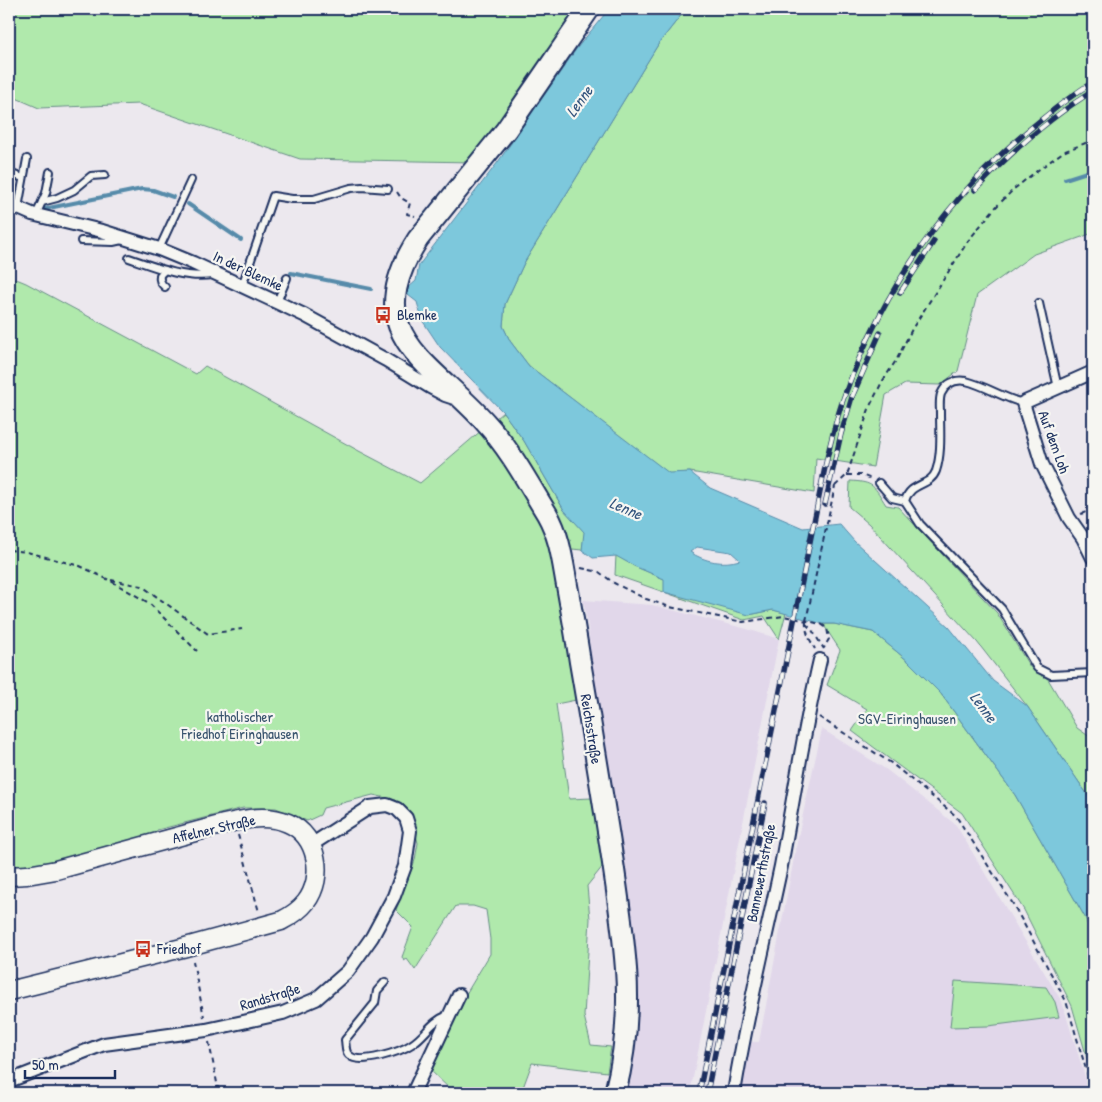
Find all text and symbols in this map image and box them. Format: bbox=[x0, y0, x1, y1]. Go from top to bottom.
water label: Lenne bbox=[560, 81, 598, 121]
street label: In der Blemke bbox=[210, 245, 287, 296]
place label: Blemke bbox=[397, 304, 437, 325]
bus stop icon: Blemke bbox=[373, 305, 393, 325]
street label: Auf dem Loh bbox=[1033, 407, 1076, 476]
water label: Lenne bbox=[606, 491, 646, 525]
water label: Lenne bbox=[965, 687, 1003, 727]
street label: Reichsstraße bbox=[576, 692, 607, 765]
park label: katholischer Friedhof Eiringhausen bbox=[180, 706, 299, 744]
park label: SGV-Eiringhausen bbox=[858, 708, 956, 729]
street label: Affelner Straße bbox=[170, 809, 258, 848]
street label: Bannewerthstraße bbox=[741, 822, 780, 924]
place label: Friedhof bbox=[156, 938, 202, 959]
bus stop icon: Friedhof bbox=[133, 939, 153, 959]
street label: Randstraße bbox=[237, 977, 303, 1016]
scale bar bbox=[25, 1047, 115, 1079]
text: 50 m bbox=[32, 1054, 59, 1075]

